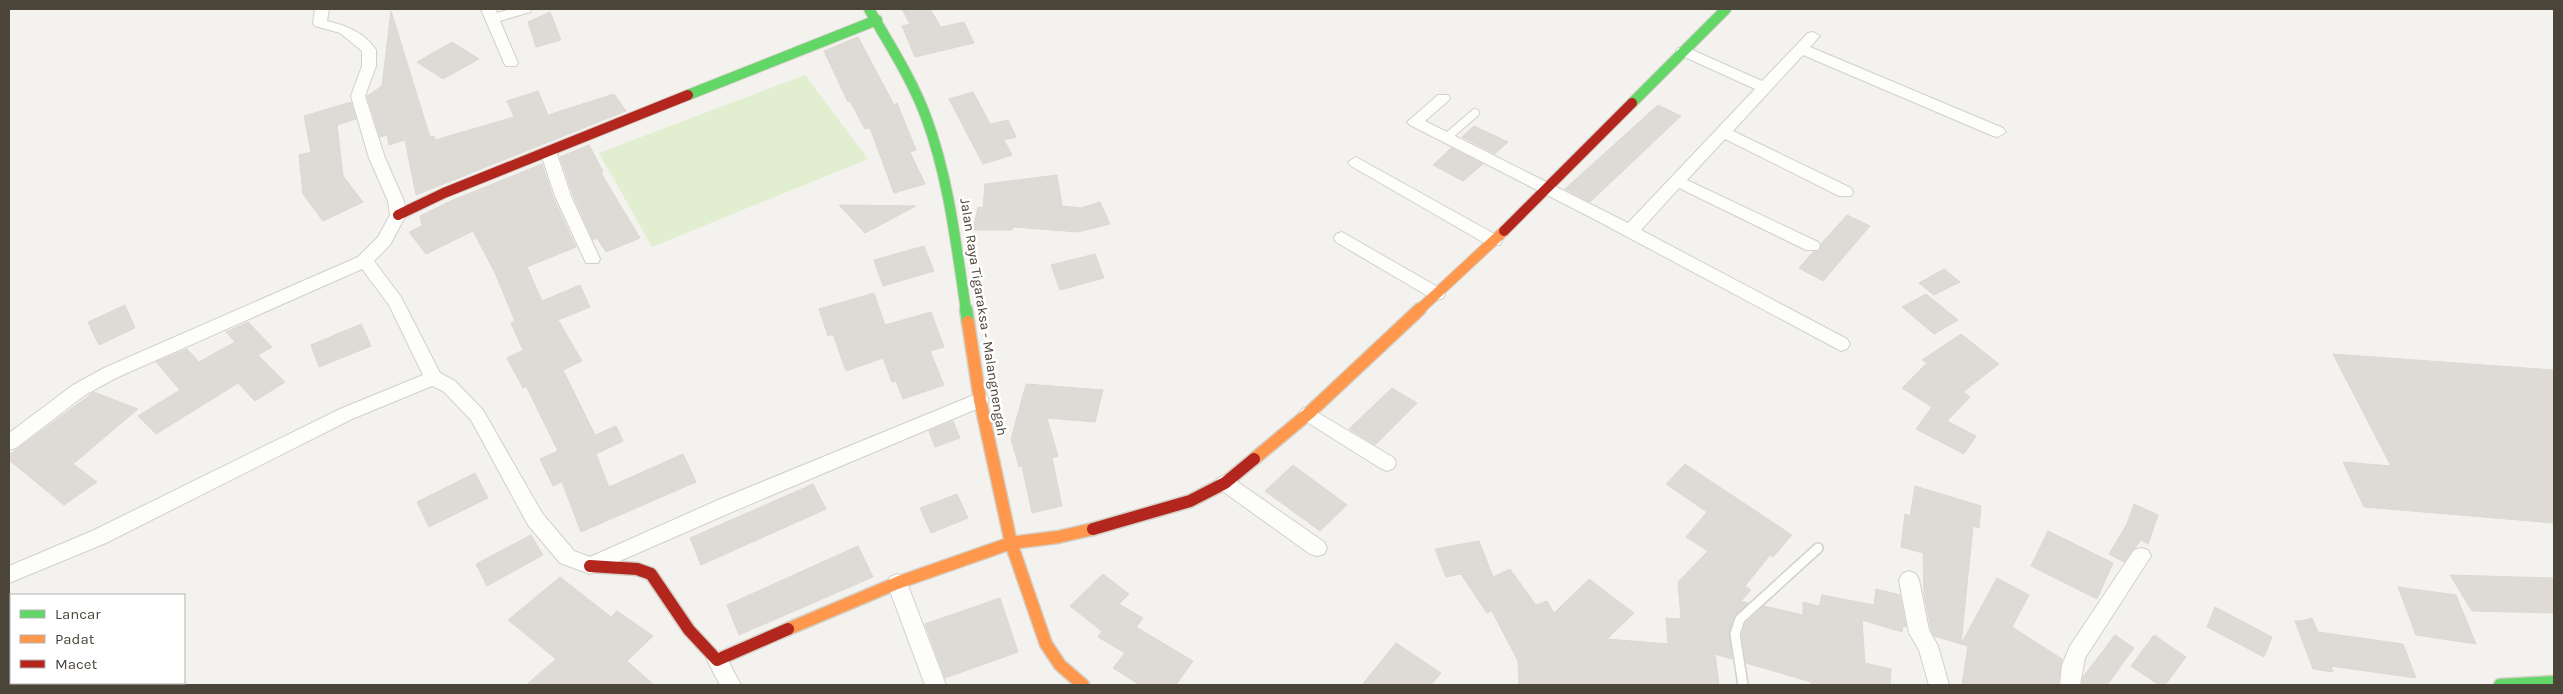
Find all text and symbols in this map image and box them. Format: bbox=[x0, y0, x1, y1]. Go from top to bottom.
street label: Jalan Raya Tigaraksa - Malangnengah bbox=[956, 197, 1011, 437]
legend bbox=[10, 594, 185, 684]
text: Lancar bbox=[55, 605, 101, 623]
text: Padat bbox=[55, 630, 95, 648]
text: Macet bbox=[55, 655, 97, 673]

